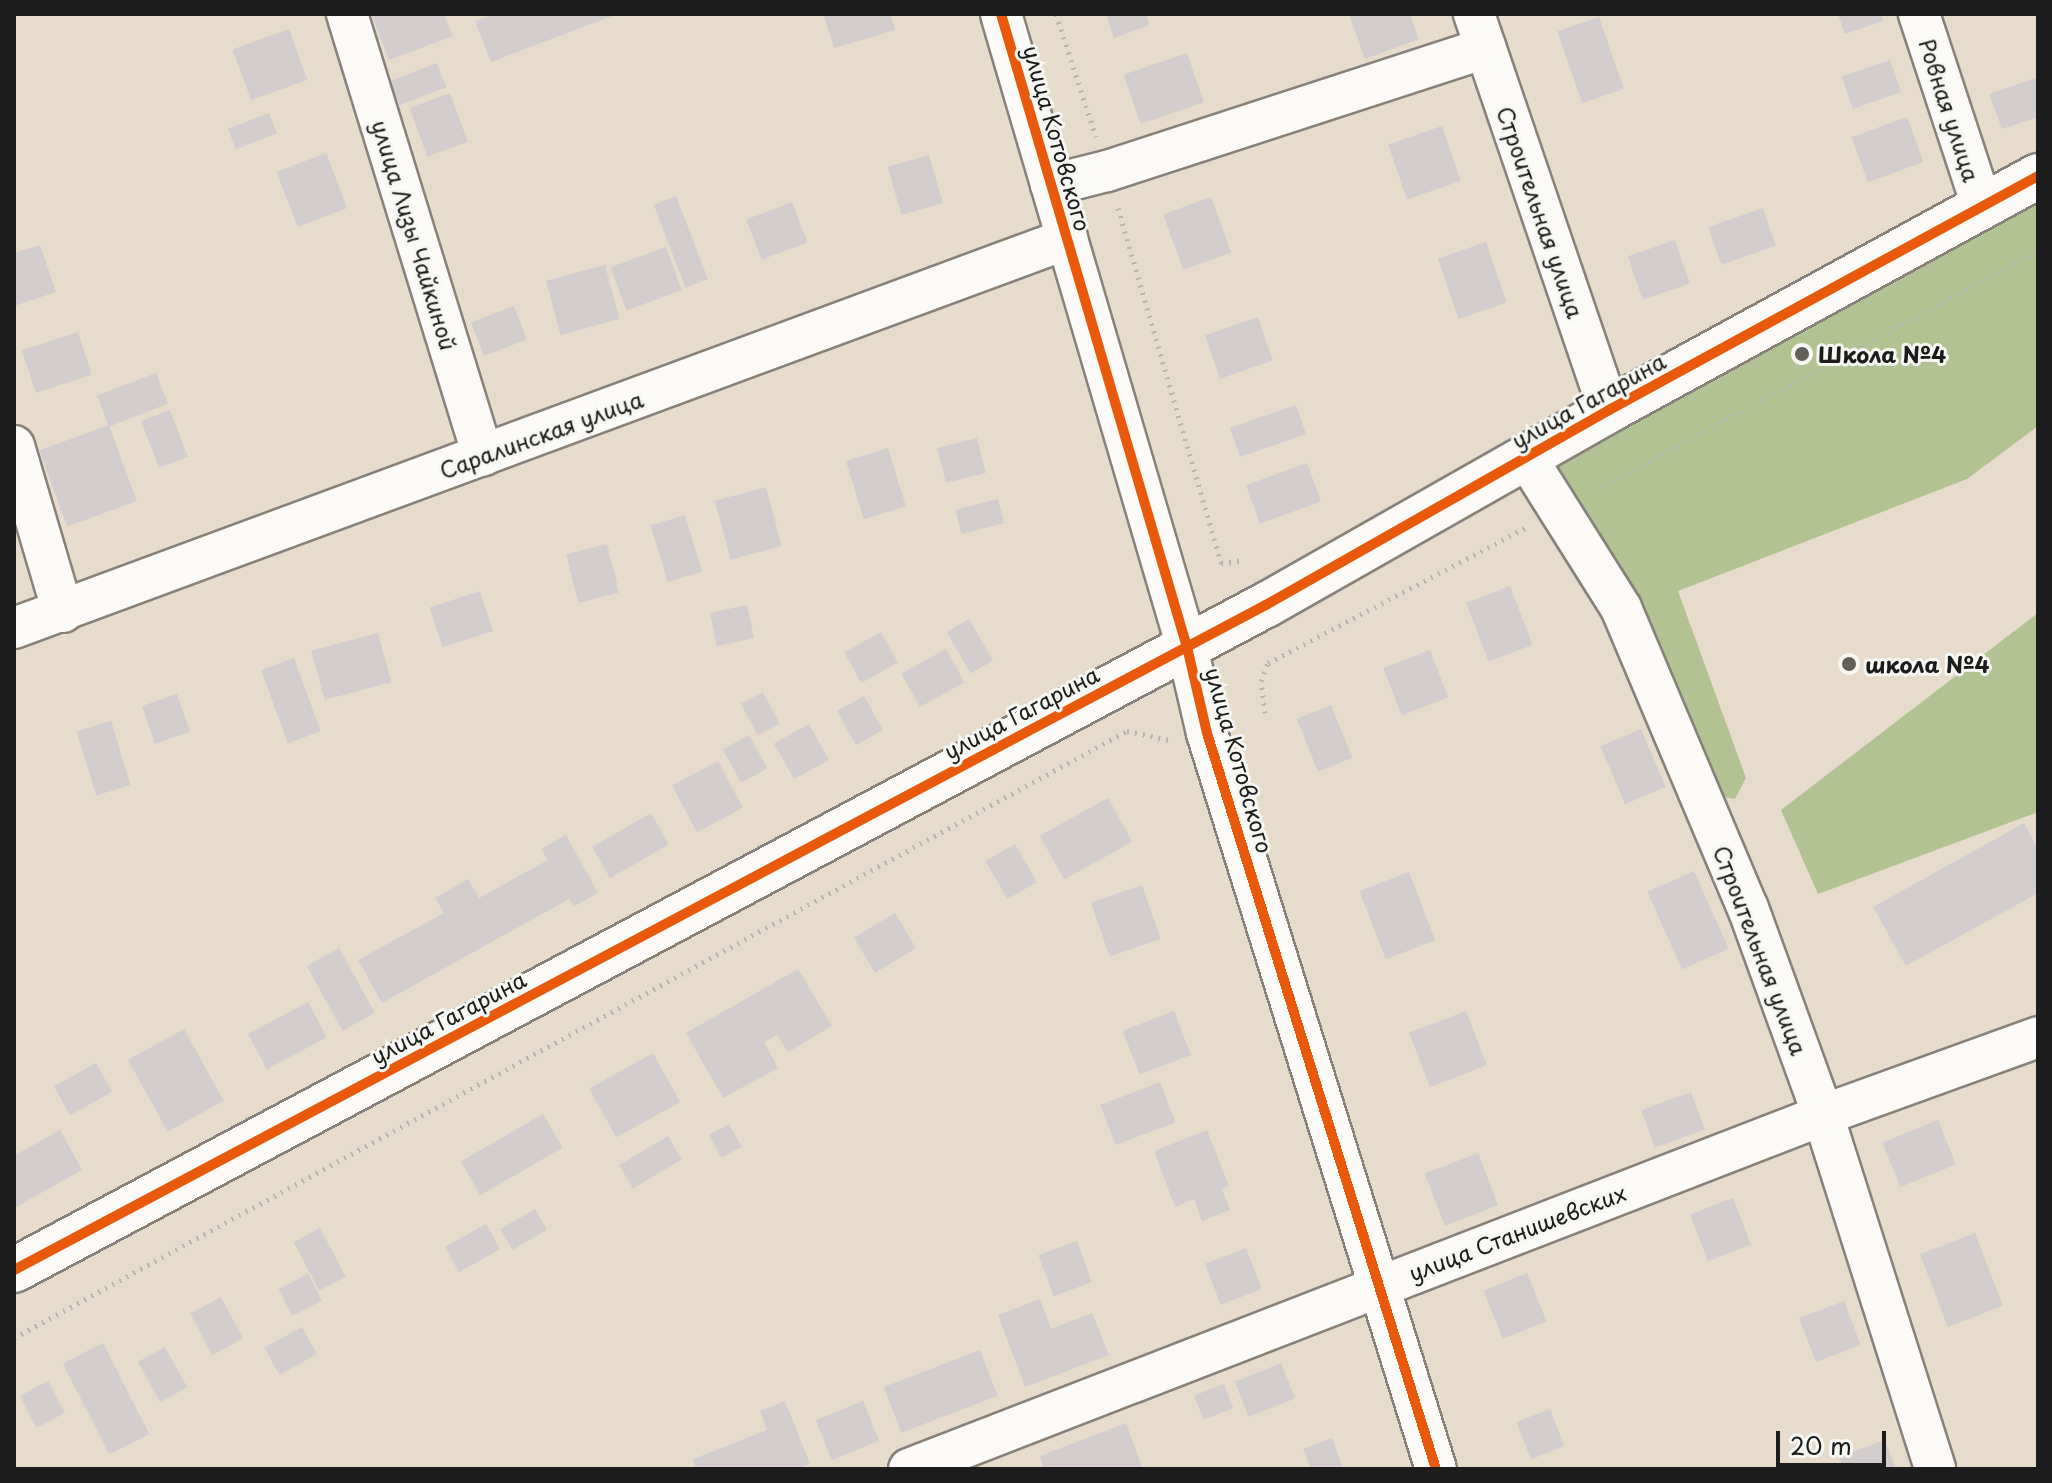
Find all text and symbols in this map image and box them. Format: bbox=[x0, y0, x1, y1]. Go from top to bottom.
street label: Ровная улица bbox=[1914, 34, 1986, 186]
street label: улица Котовского bbox=[1019, 41, 1097, 235]
street label: Строительная улица bbox=[1492, 102, 1590, 322]
street label: улица Лизы Чайкиной bbox=[367, 115, 463, 355]
place label: Школа №4 bbox=[1818, 341, 1947, 367]
marker: Школа №4 bbox=[1793, 345, 1811, 363]
street label: улица Гагарина bbox=[1506, 347, 1670, 453]
street label: Саралинская улица bbox=[435, 385, 647, 483]
place label: школа №4 bbox=[1865, 651, 1990, 677]
marker: школа №4 bbox=[1840, 655, 1858, 673]
street label: улица Гагарина bbox=[939, 660, 1103, 764]
street label: улица Котовского bbox=[1201, 663, 1279, 857]
street label: Строительная улица bbox=[1709, 841, 1813, 1059]
street label: улица Гагарина bbox=[366, 965, 530, 1069]
street label: улица Станишевских bbox=[1404, 1178, 1630, 1286]
scale bar bbox=[1780, 1415, 1890, 1465]
text: 20 m bbox=[1790, 1427, 1852, 1463]

